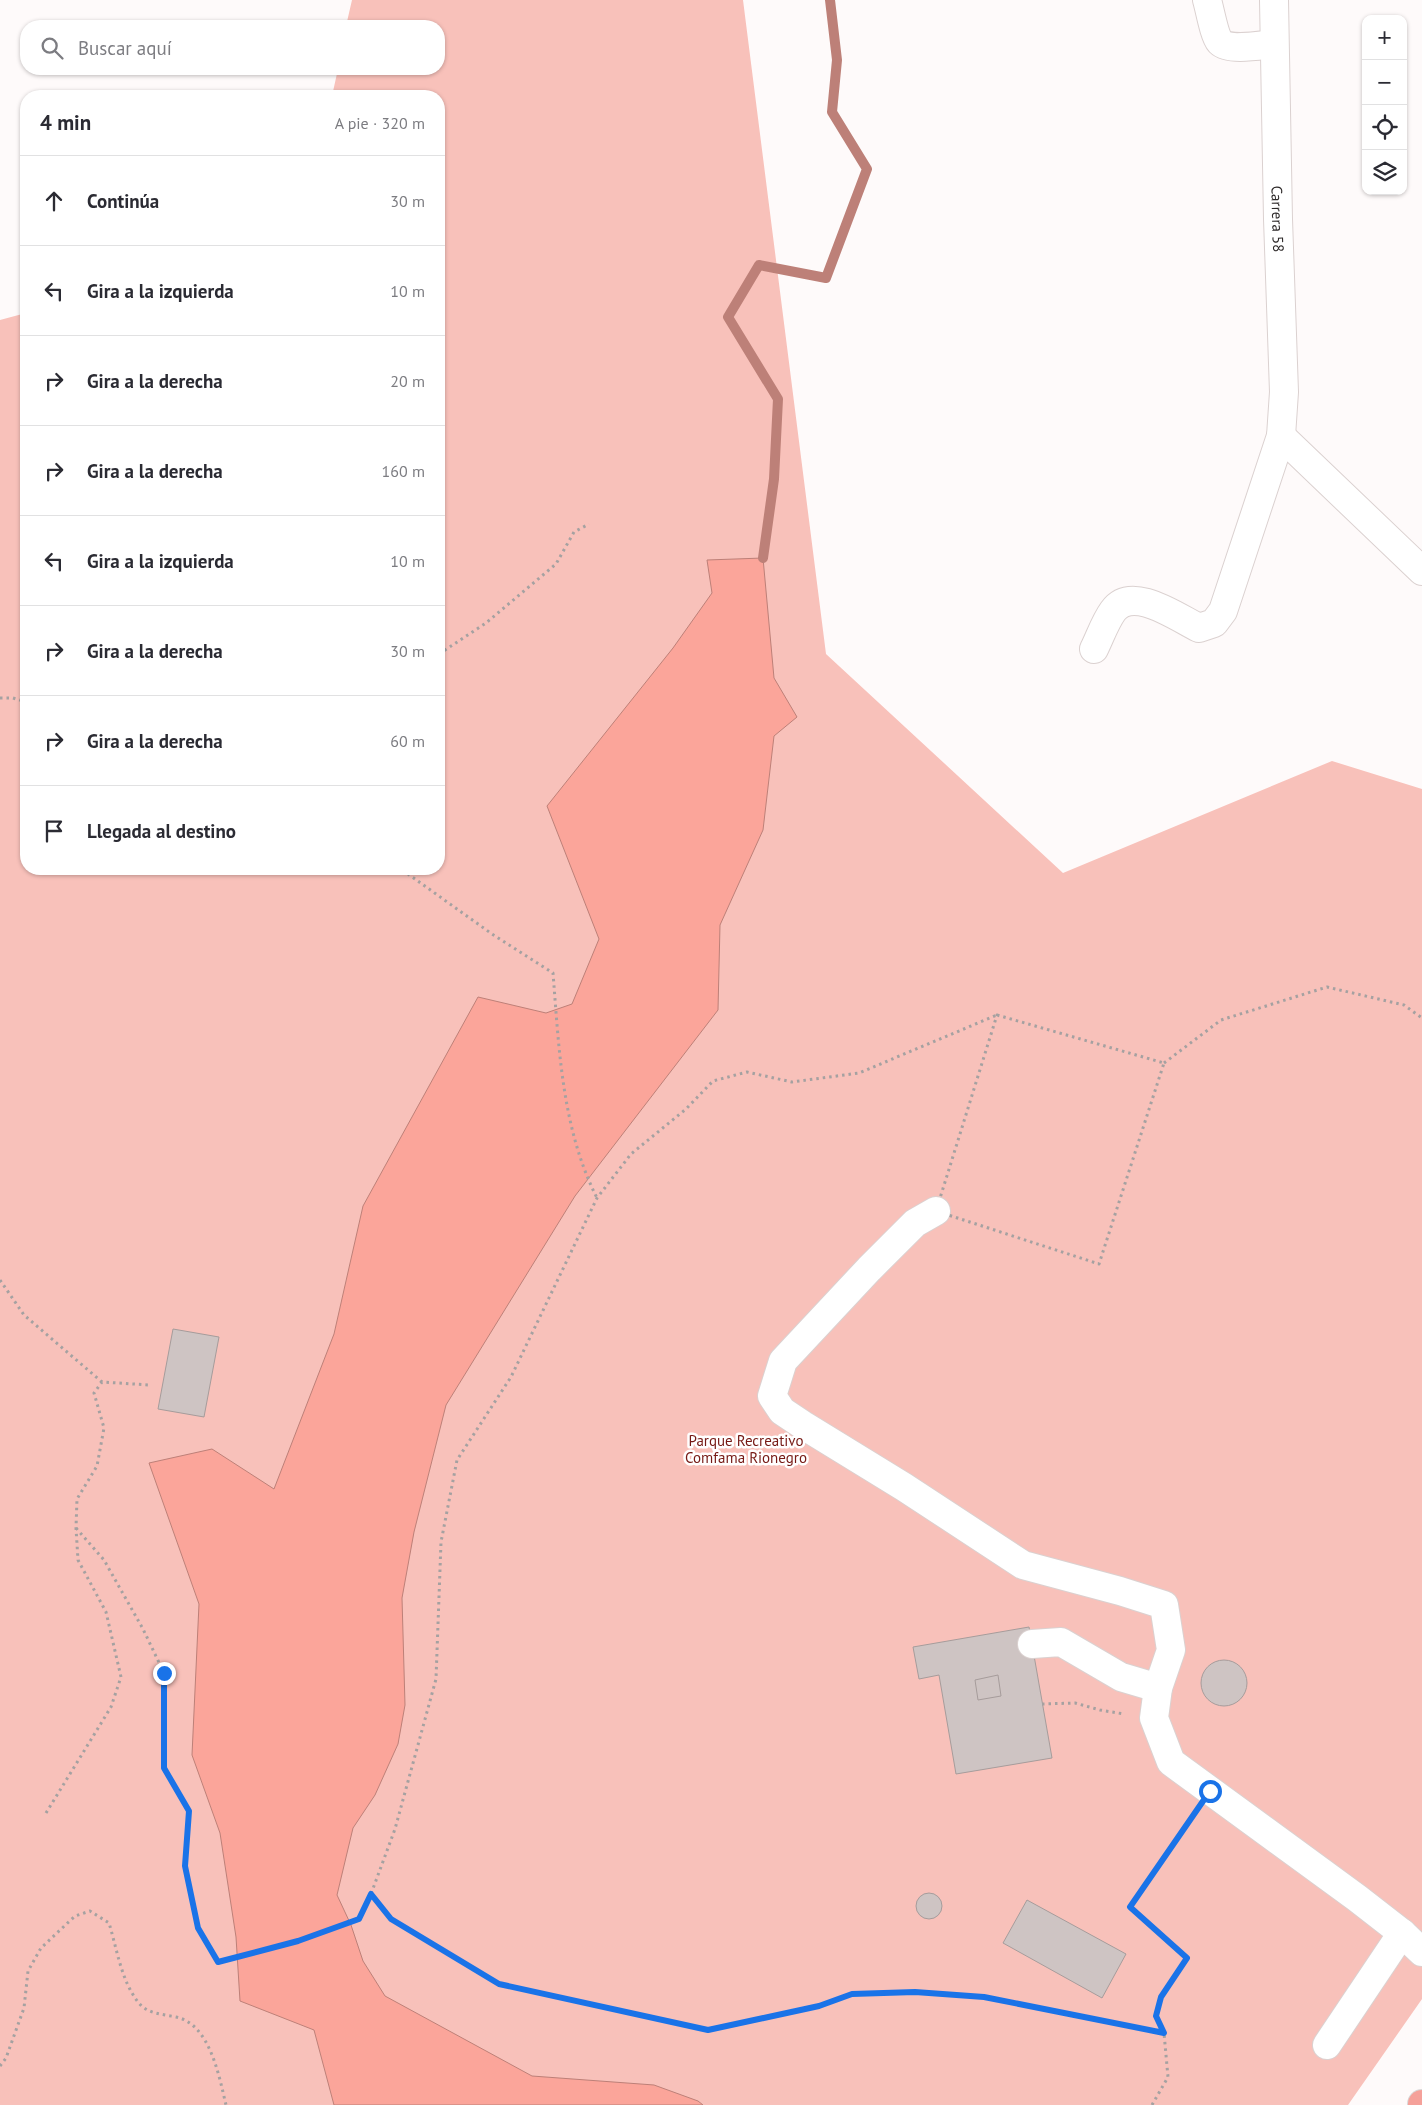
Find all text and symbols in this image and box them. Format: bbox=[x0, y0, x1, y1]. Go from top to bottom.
map controls bbox=[1362, 15, 1407, 195]
button: + bbox=[1362, 15, 1407, 60]
search box bbox=[20, 20, 445, 75]
icon: search bbox=[38, 34, 66, 62]
text: Buscar aquí bbox=[78, 36, 172, 60]
button: − bbox=[1362, 60, 1407, 105]
button: locate bbox=[1362, 105, 1407, 150]
text: 4 min bbox=[40, 109, 91, 136]
text: A pie · 320 m bbox=[335, 113, 425, 133]
button: layers bbox=[1362, 150, 1407, 195]
street label: Carrera 58 bbox=[1268, 186, 1289, 253]
icon: ahead bbox=[40, 187, 68, 215]
text: Continúa bbox=[87, 189, 159, 213]
text: 30 m bbox=[390, 191, 425, 211]
icon: left bbox=[40, 277, 68, 305]
text: Gira a la izquierda bbox=[87, 279, 234, 303]
text: 10 m bbox=[390, 281, 425, 301]
icon: right bbox=[40, 367, 68, 395]
text: Gira a la derecha bbox=[87, 369, 223, 393]
text: 20 m bbox=[390, 371, 425, 391]
icon: right bbox=[40, 457, 68, 485]
text: Gira a la derecha bbox=[87, 459, 223, 483]
text: 160 m bbox=[382, 461, 425, 481]
icon: left bbox=[40, 547, 68, 575]
text: Gira a la izquierda bbox=[87, 549, 234, 573]
text: 10 m bbox=[390, 551, 425, 571]
icon: right bbox=[40, 637, 68, 665]
text: Gira a la derecha bbox=[87, 639, 223, 663]
text: 30 m bbox=[390, 641, 425, 661]
icon: right bbox=[40, 727, 68, 755]
text: Gira a la derecha bbox=[87, 729, 223, 753]
text: 60 m bbox=[390, 731, 425, 751]
icon: arrive bbox=[40, 817, 68, 845]
text: Llegada al destino bbox=[87, 819, 236, 843]
park label: Parque Recreativo Comfama Rionegro bbox=[685, 1431, 807, 1467]
route end bbox=[153, 1662, 176, 1685]
route start bbox=[1199, 1780, 1222, 1803]

